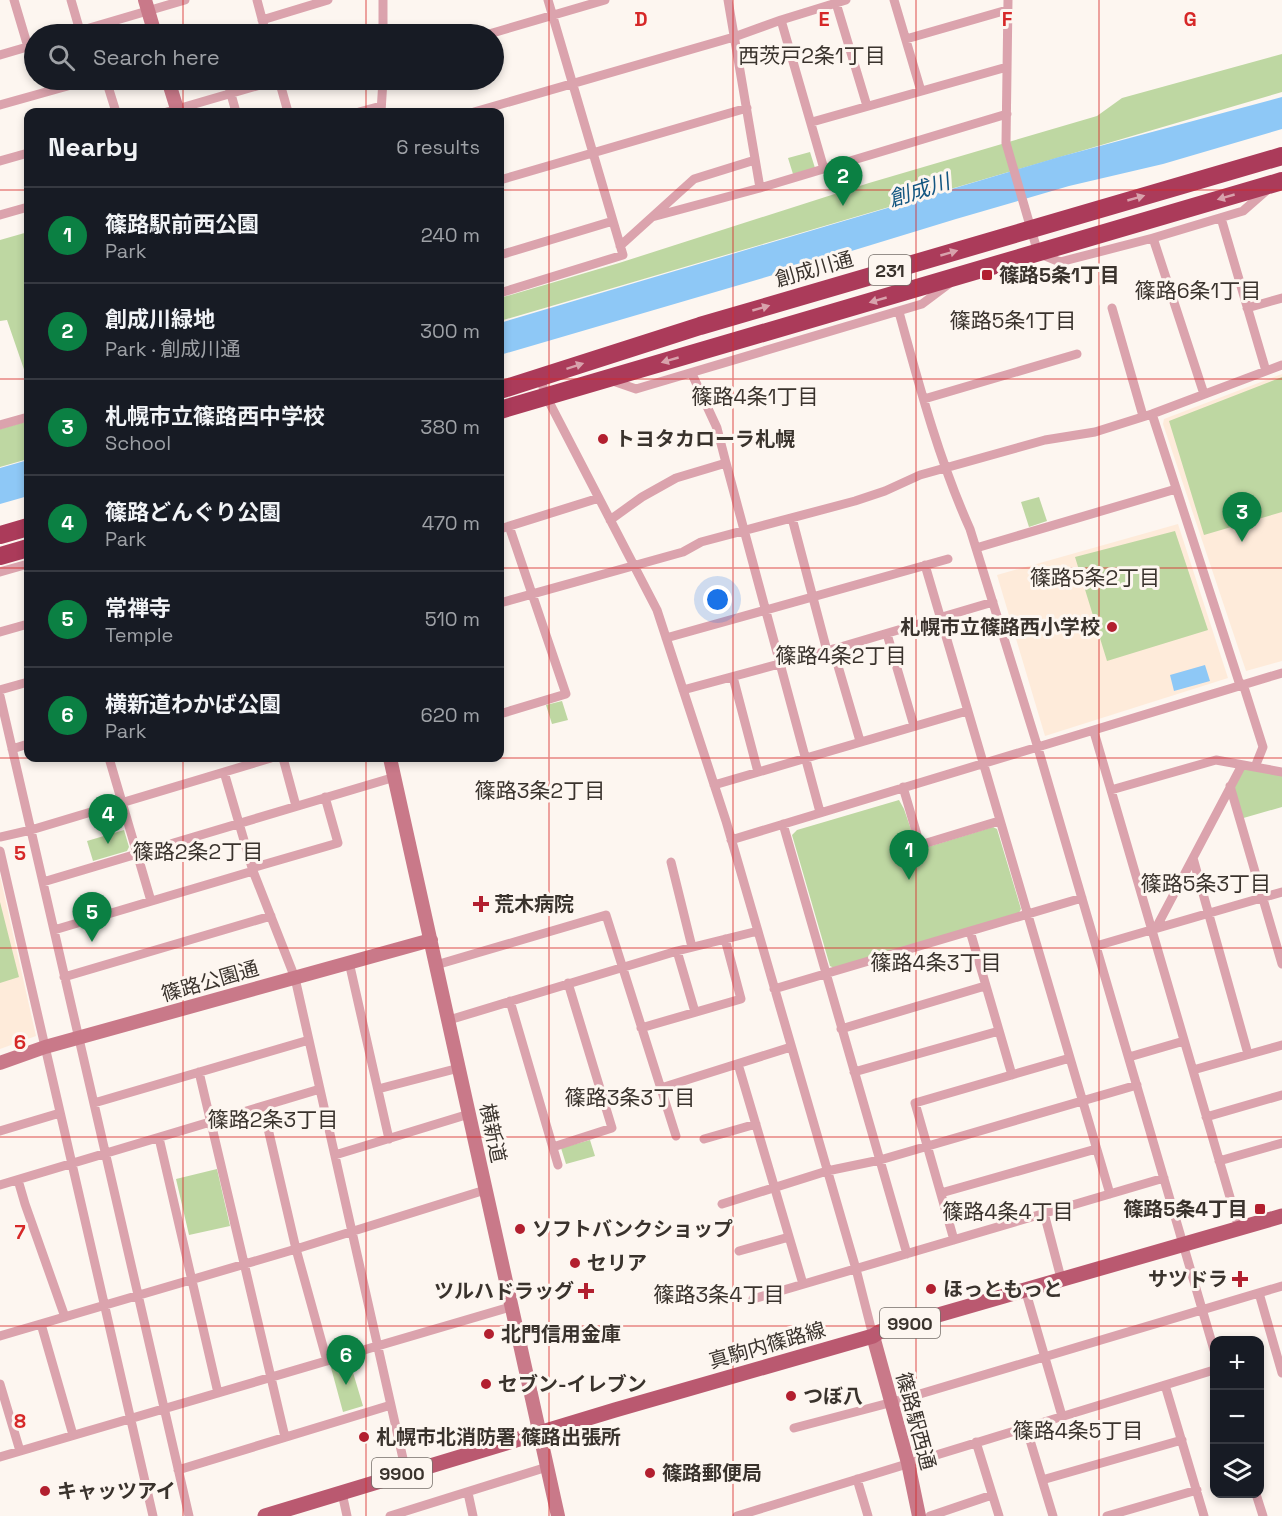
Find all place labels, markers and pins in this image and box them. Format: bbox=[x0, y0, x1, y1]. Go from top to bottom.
pin: 2 bbox=[824, 156, 862, 206]
place label: 篠路5条1丁目 bbox=[999, 262, 1120, 288]
marker: 篠路5条1丁目 bbox=[980, 268, 994, 282]
place label: トヨタカローラ札幌 bbox=[615, 426, 795, 452]
marker: トヨタカローラ札幌 bbox=[596, 432, 610, 446]
pin: 3 bbox=[1222, 492, 1262, 542]
place label: 札幌市立篠路西小学校 bbox=[900, 614, 1100, 640]
marker: 札幌市立篠路西小学校 bbox=[1105, 620, 1119, 634]
pin: 4 bbox=[88, 794, 128, 844]
pin: 1 bbox=[890, 830, 928, 880]
place label: 荒木病院 bbox=[494, 891, 574, 917]
pin: 5 bbox=[72, 892, 112, 942]
marker: 荒木病院 bbox=[472, 895, 490, 913]
place label: 篠路5条4丁目 bbox=[1123, 1196, 1248, 1222]
marker: 篠路5条4丁目 bbox=[1253, 1202, 1267, 1216]
place label: ソフトバンクショップ bbox=[532, 1216, 733, 1242]
marker: ソフトバンクショップ bbox=[513, 1222, 527, 1236]
place label: セリア bbox=[587, 1250, 647, 1276]
marker: セリア bbox=[568, 1256, 582, 1270]
place label: サツドラ bbox=[1148, 1266, 1228, 1292]
marker: サツドラ bbox=[1233, 1272, 1247, 1286]
place label: ほっともっと bbox=[943, 1276, 1063, 1302]
place label: ツルハドラッグ bbox=[434, 1278, 574, 1304]
marker: ほっともっと bbox=[924, 1282, 938, 1296]
marker: ツルハドラッグ bbox=[579, 1284, 593, 1298]
place label: 北門信用金庫 bbox=[501, 1321, 621, 1347]
marker: 北門信用金庫 bbox=[482, 1327, 496, 1341]
pin: 6 bbox=[326, 1336, 366, 1385]
place label: セブン-イレブン bbox=[498, 1371, 647, 1397]
marker: セブン-イレブン bbox=[479, 1377, 493, 1391]
place label: つぼ八 bbox=[803, 1383, 863, 1409]
marker: つぼ八 bbox=[784, 1389, 798, 1403]
place label: 札幌市北消防署 篠路出張所 bbox=[376, 1424, 621, 1450]
marker: 札幌市北消防署 篠路出張所 bbox=[357, 1430, 371, 1444]
place label: 篠路郵便局 bbox=[662, 1460, 762, 1486]
marker: 篠路郵便局 bbox=[643, 1466, 657, 1480]
place label: キャッツアイ bbox=[57, 1478, 176, 1504]
marker: キャッツアイ bbox=[38, 1484, 52, 1498]

